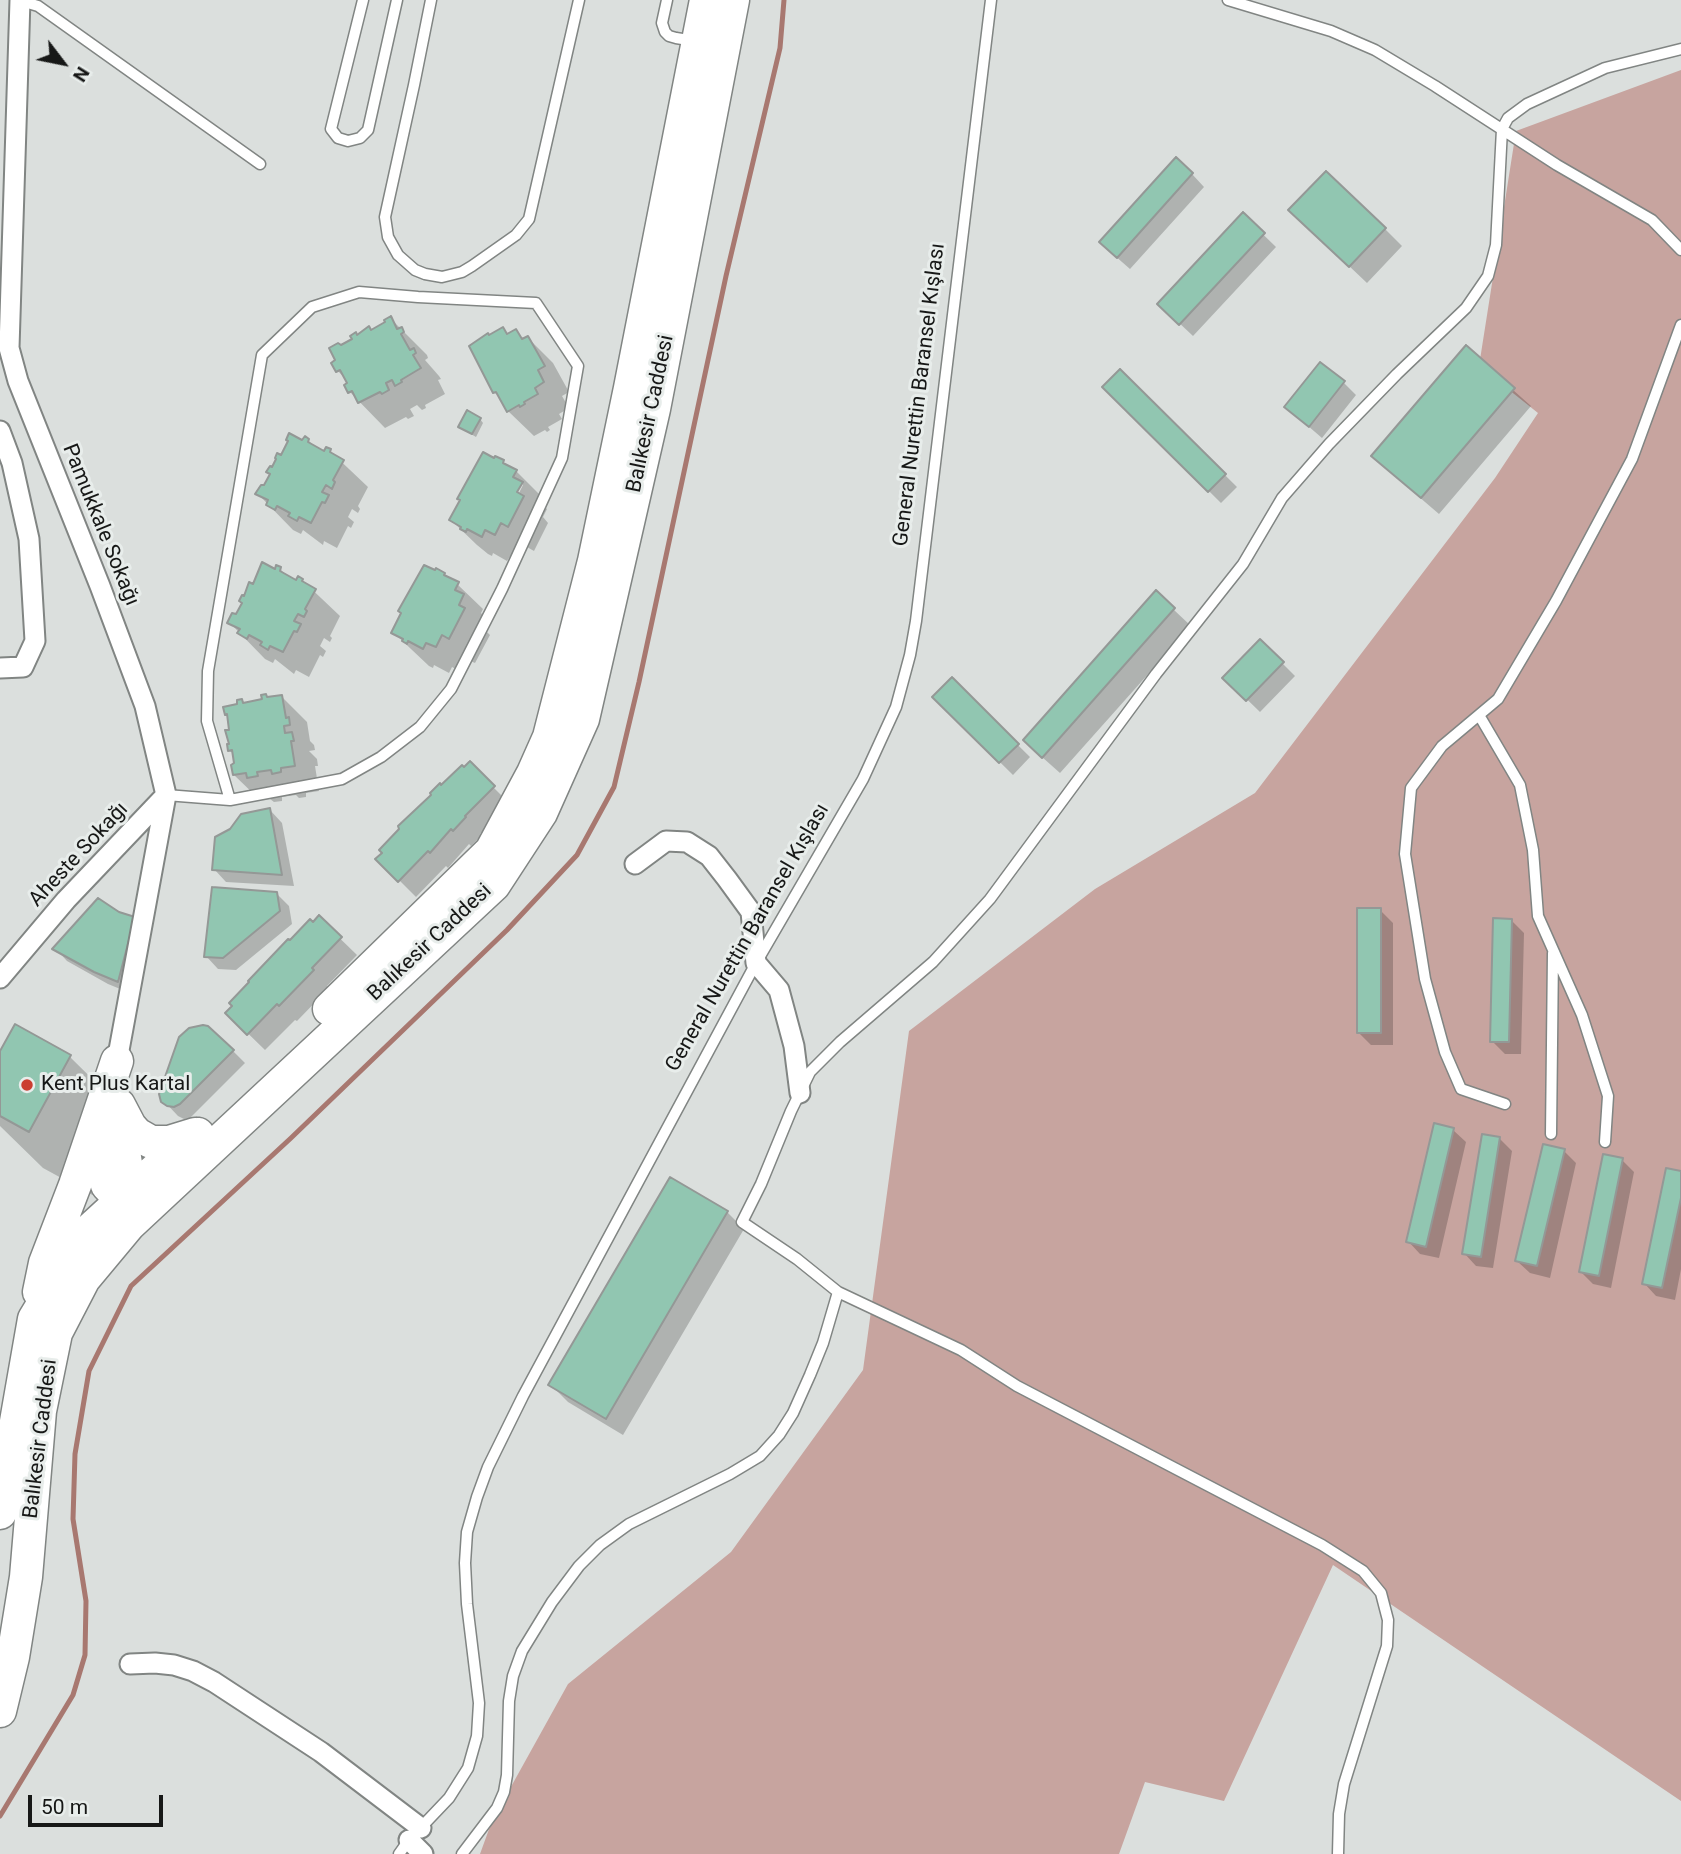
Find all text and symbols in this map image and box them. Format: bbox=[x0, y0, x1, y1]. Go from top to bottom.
north arrow bbox=[28, 28, 98, 98]
text: N bbox=[68, 63, 95, 86]
street label: General Nurettin Baransel Kışlası bbox=[889, 242, 951, 548]
street label: Balıkesir Caddesi bbox=[622, 333, 680, 495]
street label: Pamukkale Sokağı bbox=[56, 440, 144, 610]
street label: Aheste Sokağı bbox=[24, 797, 134, 913]
street label: General Nurettin Baransel Kışlası bbox=[661, 800, 835, 1076]
street label: Balıkesir Caddesi bbox=[363, 879, 497, 1007]
place label: Kent Plus Kartal bbox=[41, 1072, 190, 1098]
marker: Kent Plus Kartal bbox=[19, 1077, 35, 1093]
street label: Balıkesir Caddesi bbox=[19, 1358, 63, 1520]
scale bar bbox=[32, 1780, 166, 1824]
text: 50 m bbox=[41, 1795, 88, 1819]

